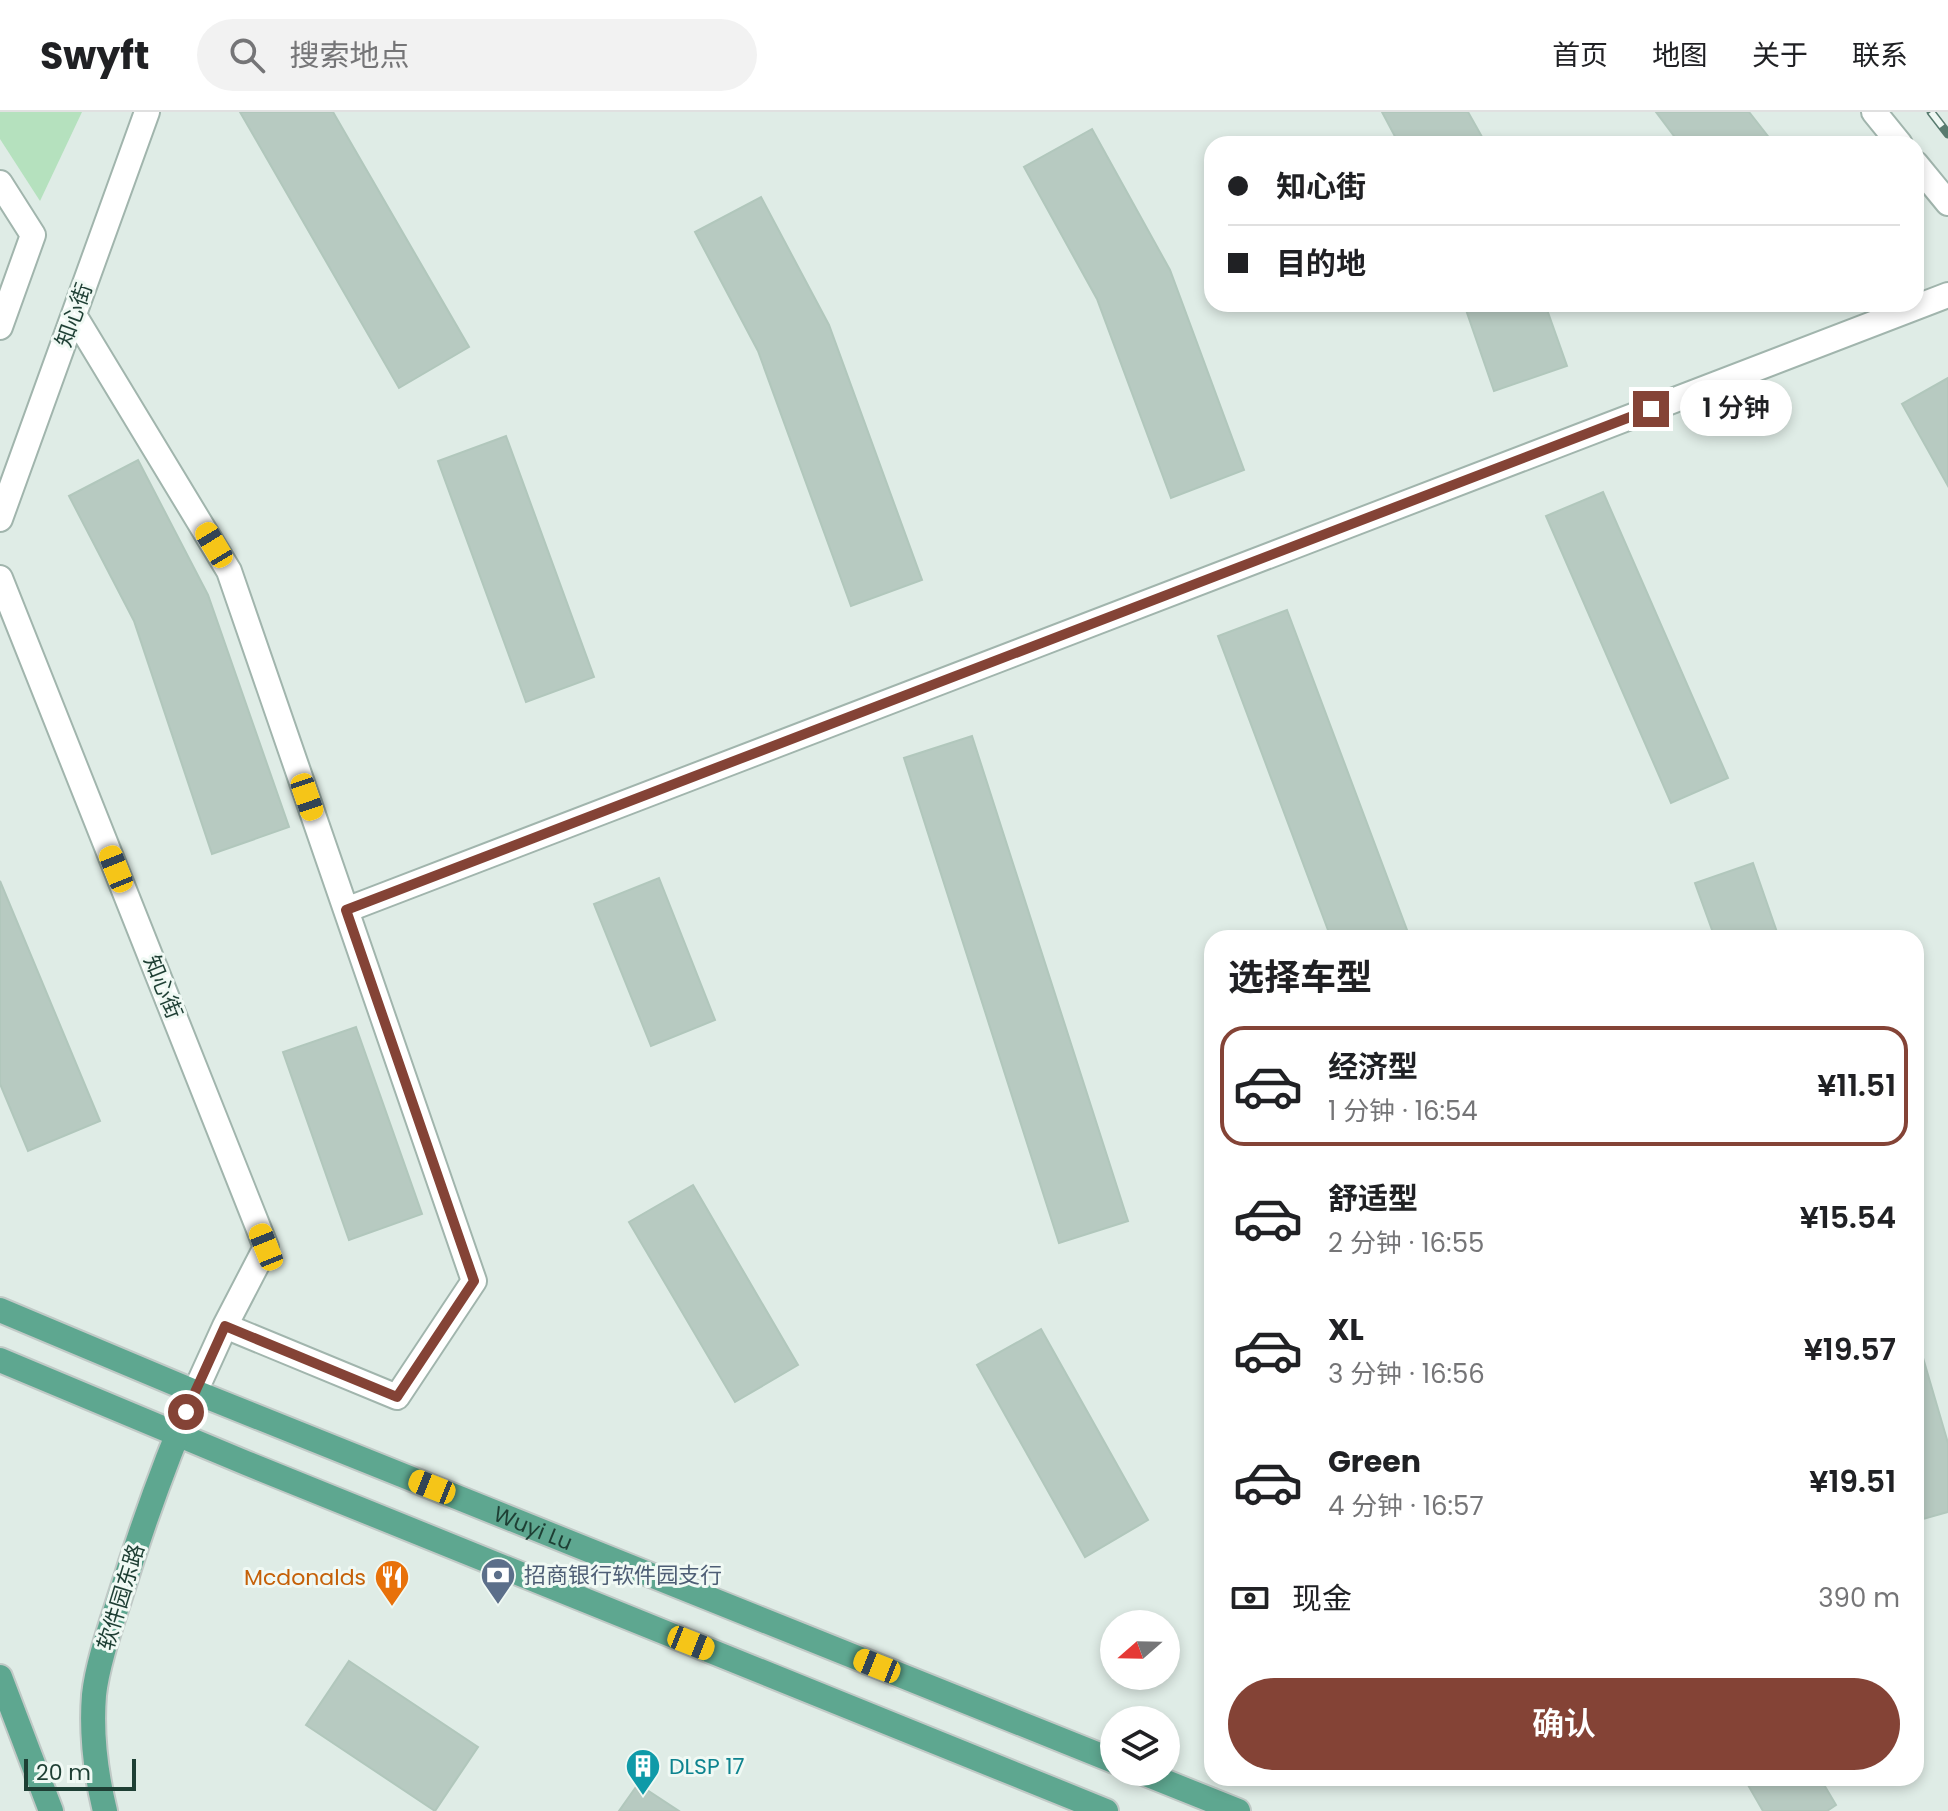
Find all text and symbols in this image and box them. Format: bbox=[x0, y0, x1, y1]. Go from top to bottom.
search box bbox=[197, 19, 757, 91]
text: Swyft bbox=[40, 29, 149, 82]
icon: search bbox=[225, 33, 269, 77]
text: 搜索地点 bbox=[289, 34, 409, 77]
text: 首页 bbox=[1552, 36, 1608, 75]
text: 地图 bbox=[1652, 36, 1708, 75]
text: 关于 bbox=[1752, 36, 1808, 75]
text: 联系 bbox=[1852, 36, 1908, 75]
text: 知心街 bbox=[1276, 165, 1366, 208]
text: 目的地 bbox=[1276, 242, 1366, 285]
street label: 知心街 bbox=[48, 279, 100, 351]
callout: 1 分钟 bbox=[1679, 381, 1791, 437]
text: 1 分钟 bbox=[1702, 390, 1770, 426]
route end bbox=[1633, 391, 1669, 427]
car bbox=[191, 518, 237, 572]
car bbox=[288, 770, 326, 824]
car bbox=[96, 842, 136, 896]
street label: 知心街 bbox=[136, 951, 190, 1023]
text: 选择车型 bbox=[1228, 952, 1372, 1003]
text: 经济型 bbox=[1328, 1045, 1418, 1088]
icon: car bbox=[1232, 1050, 1304, 1122]
text: ¥11.51 bbox=[1817, 1064, 1896, 1107]
text: 1 分钟 · 16:54 bbox=[1328, 1093, 1478, 1129]
text: 舒适型 bbox=[1328, 1177, 1418, 1220]
icon: car bbox=[1232, 1182, 1304, 1254]
text: ¥15.54 bbox=[1800, 1196, 1896, 1239]
car bbox=[246, 1220, 286, 1274]
text: 2 分钟 · 16:55 bbox=[1328, 1225, 1484, 1261]
text: XL bbox=[1328, 1308, 1364, 1351]
icon: car bbox=[1232, 1314, 1304, 1386]
text: ¥19.57 bbox=[1804, 1328, 1896, 1371]
text: 3 分钟 · 16:56 bbox=[1328, 1356, 1485, 1392]
route start bbox=[168, 1394, 204, 1430]
text: Green bbox=[1328, 1440, 1421, 1483]
icon: car bbox=[1232, 1446, 1304, 1518]
text: ¥19.51 bbox=[1809, 1460, 1896, 1503]
car bbox=[405, 1467, 459, 1507]
text: 4 分钟 · 16:57 bbox=[1328, 1488, 1484, 1524]
street label: Wuyi Lu bbox=[489, 1498, 577, 1558]
street label: 软件园东路 bbox=[90, 1540, 152, 1654]
bank icon: 招商银行软件园支行 bbox=[479, 1556, 517, 1606]
restaurant icon: Mcdonalds bbox=[373, 1558, 411, 1608]
place label: 招商银行软件园支行 bbox=[524, 1560, 722, 1591]
place label: Mcdonalds bbox=[244, 1562, 366, 1593]
icon: cash bbox=[1228, 1576, 1272, 1620]
text: 现金 bbox=[1292, 1577, 1352, 1620]
text: 390 m bbox=[1818, 1580, 1900, 1616]
north arrow bbox=[1100, 1610, 1180, 1690]
map controls bbox=[1100, 1610, 1180, 1786]
car bbox=[664, 1623, 718, 1663]
car bbox=[850, 1646, 904, 1686]
button: 确认 bbox=[1228, 1678, 1900, 1770]
button: layers bbox=[1100, 1706, 1180, 1786]
building icon: DLSP 17 bbox=[624, 1747, 662, 1797]
place label: DLSP 17 bbox=[669, 1751, 745, 1782]
scale bar bbox=[24, 1755, 136, 1791]
text: 20 m bbox=[36, 1757, 91, 1788]

